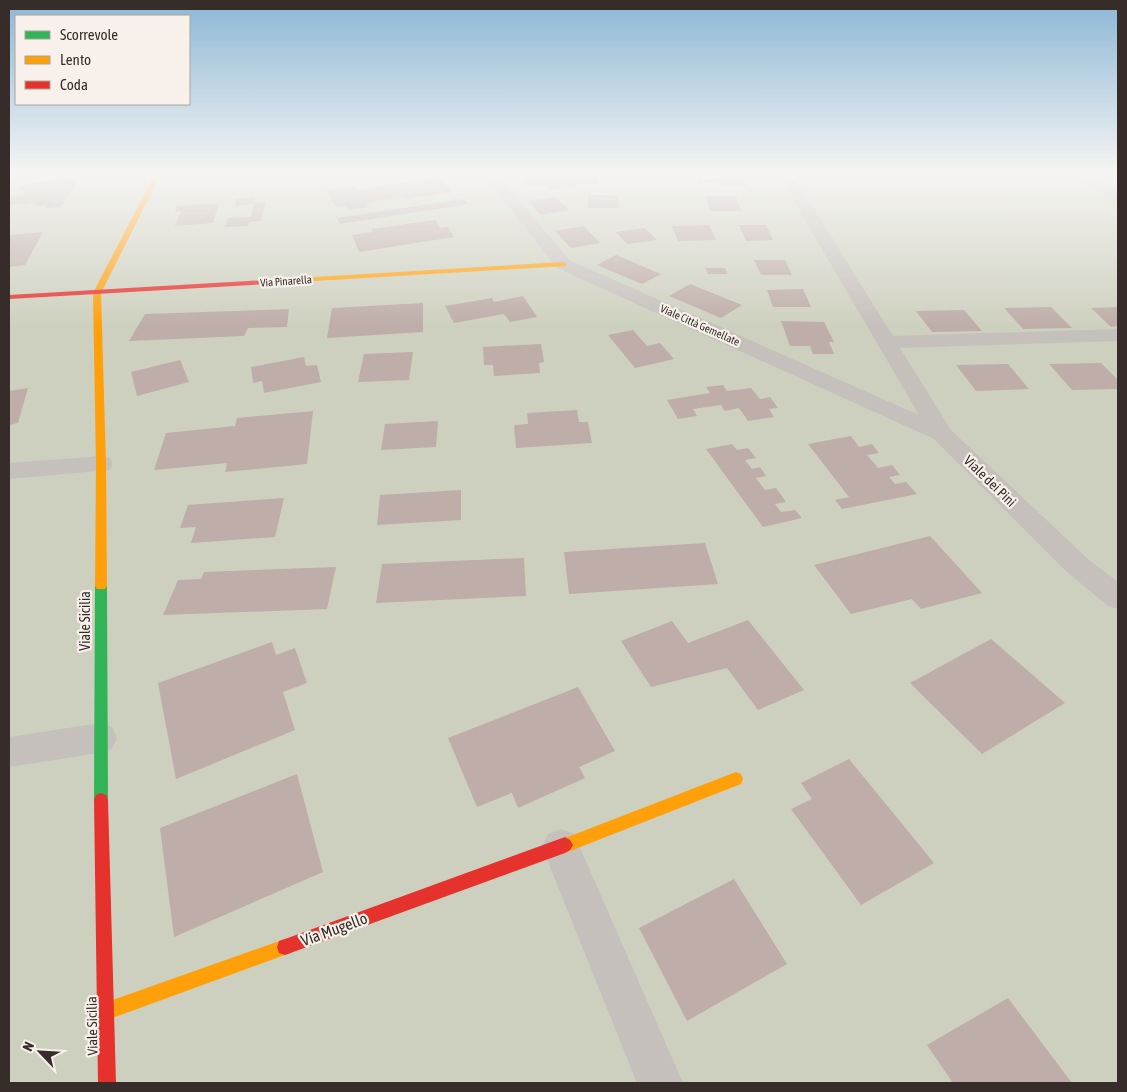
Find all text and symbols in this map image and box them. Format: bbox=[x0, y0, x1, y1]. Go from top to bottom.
legend bbox=[15, 15, 190, 105]
text: Scorrevole bbox=[60, 26, 118, 43]
text: Lento bbox=[60, 51, 91, 68]
text: Coda bbox=[60, 76, 88, 93]
street label: Via Pinarella bbox=[260, 273, 312, 289]
street label: Viale Città Gemellate bbox=[658, 302, 742, 348]
street label: Viale dei Pini bbox=[961, 452, 1019, 510]
street label: Viale Sicilia bbox=[77, 591, 93, 651]
street label: Via Mugello bbox=[298, 909, 370, 950]
street label: Viale Sicilia bbox=[83, 996, 101, 1056]
north arrow bbox=[15, 1027, 65, 1077]
text: N bbox=[19, 1039, 37, 1054]

